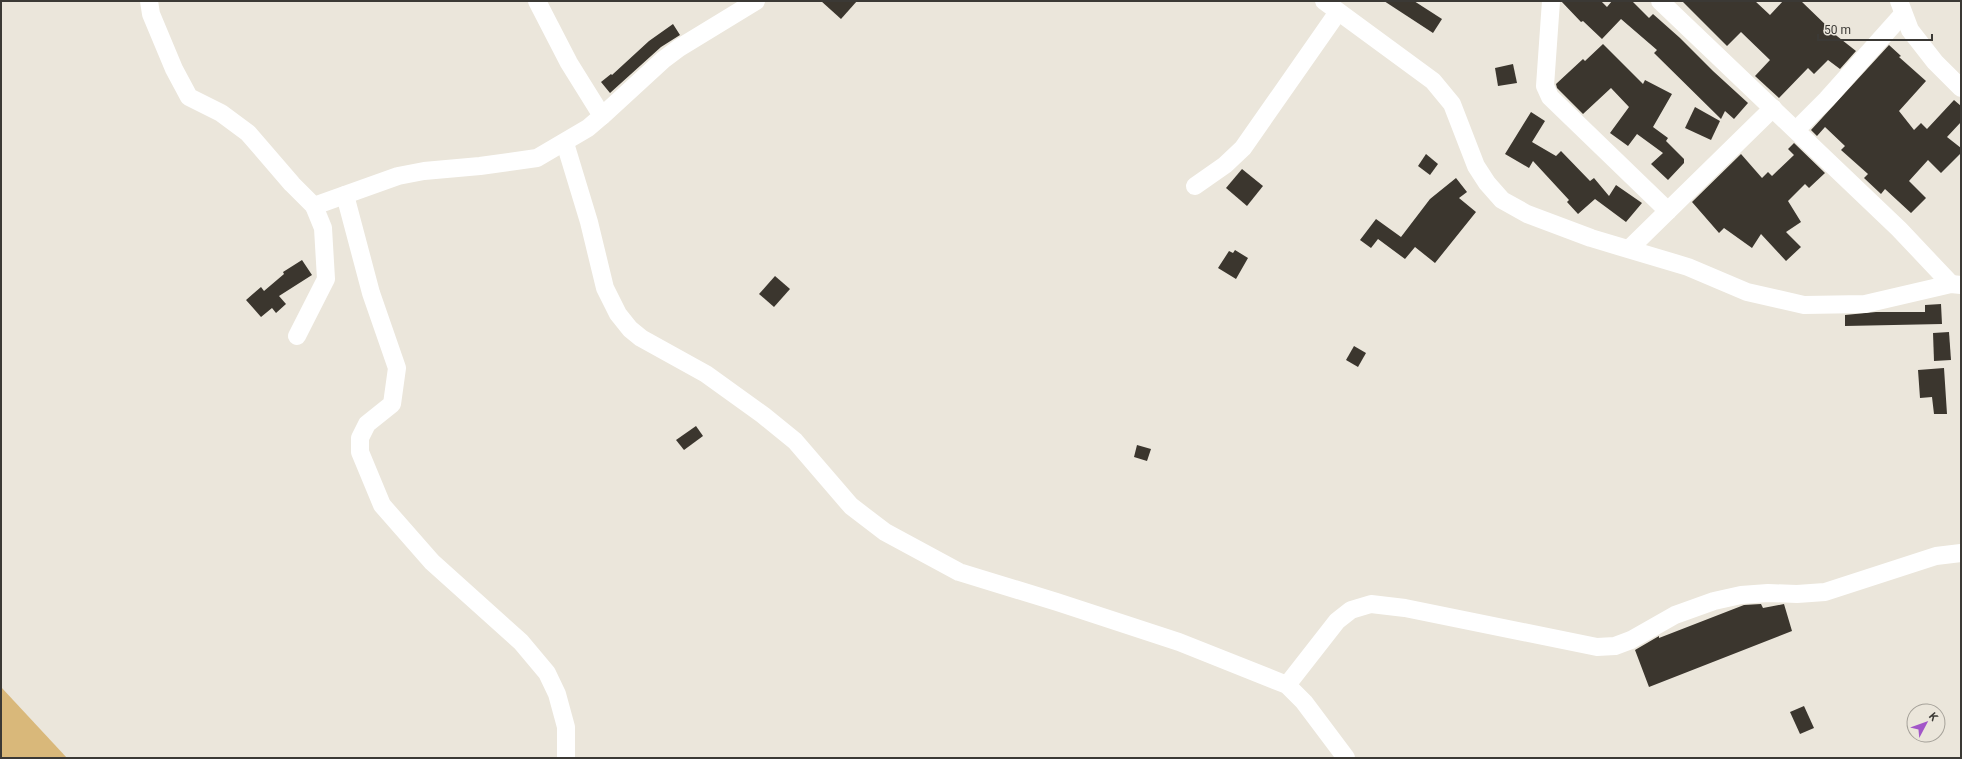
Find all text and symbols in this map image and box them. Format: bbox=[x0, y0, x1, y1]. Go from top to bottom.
scale bar bbox=[1818, 16, 1932, 42]
text: 50 m bbox=[1824, 23, 1851, 37]
north arrow bbox=[1906, 703, 1946, 743]
text: K bbox=[1926, 710, 1941, 724]

